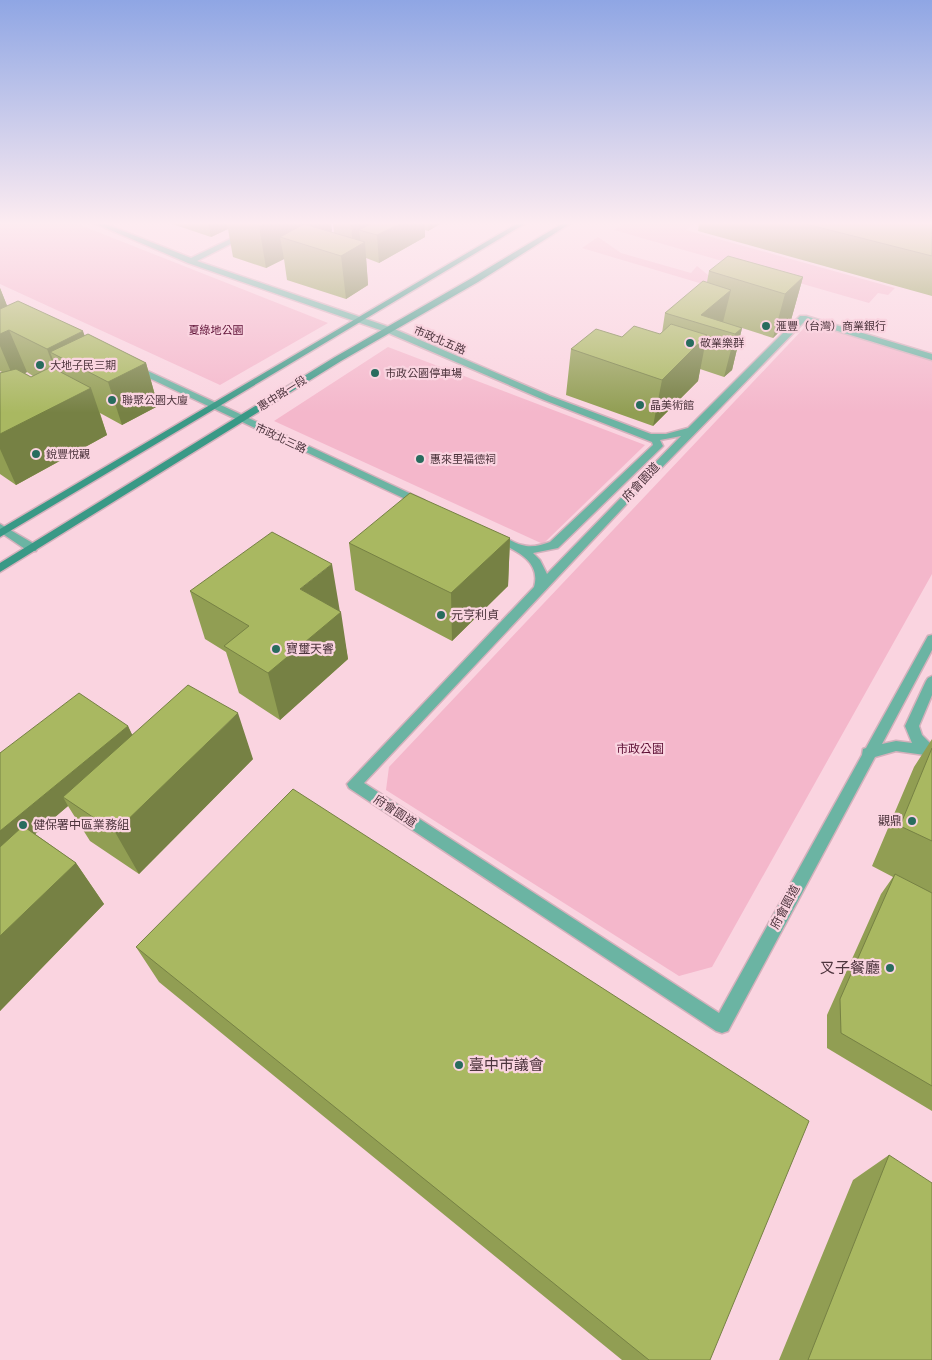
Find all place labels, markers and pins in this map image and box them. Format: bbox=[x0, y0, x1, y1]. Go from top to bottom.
place label: 滙豐（台灣）商業銀行 bbox=[776, 319, 886, 332]
marker: 滙豐（台灣）商業銀行 bbox=[760, 320, 772, 332]
place label: 敬業樂群 bbox=[700, 336, 744, 349]
marker: 敬業樂群 bbox=[684, 337, 696, 349]
place label: 大地子民三期 bbox=[50, 358, 116, 371]
marker: 大地子民三期 bbox=[34, 359, 46, 371]
place label: 市政公園停車場 bbox=[385, 366, 462, 379]
marker: 市政公園停車場 bbox=[369, 367, 381, 379]
place label: 聯聚公園大廈 bbox=[122, 393, 188, 406]
marker: 聯聚公園大廈 bbox=[106, 394, 118, 406]
place label: 晶美術館 bbox=[650, 398, 694, 411]
marker: 晶美術館 bbox=[634, 399, 646, 411]
place label: 銳豐悅觀 bbox=[46, 447, 90, 460]
marker: 銳豐悅觀 bbox=[30, 448, 42, 460]
place label: 惠來里福德祠 bbox=[430, 452, 496, 465]
marker: 惠來里福德祠 bbox=[414, 453, 426, 465]
place label: 元亨利貞 bbox=[451, 607, 499, 622]
marker: 元亨利貞 bbox=[435, 609, 447, 621]
place label: 寶璽天睿 bbox=[286, 641, 334, 656]
marker: 寶璽天睿 bbox=[270, 643, 282, 655]
place label: 觀鼎 bbox=[878, 813, 902, 828]
marker: 觀鼎 bbox=[906, 815, 918, 827]
place label: 健保署中區業務組 bbox=[33, 817, 129, 832]
marker: 健保署中區業務組 bbox=[17, 819, 29, 831]
place label: 叉子餐廳 bbox=[820, 958, 880, 976]
marker: 叉子餐廳 bbox=[884, 962, 896, 974]
place label: 臺中市議會 bbox=[469, 1055, 544, 1073]
marker: 臺中市議會 bbox=[453, 1059, 465, 1071]

